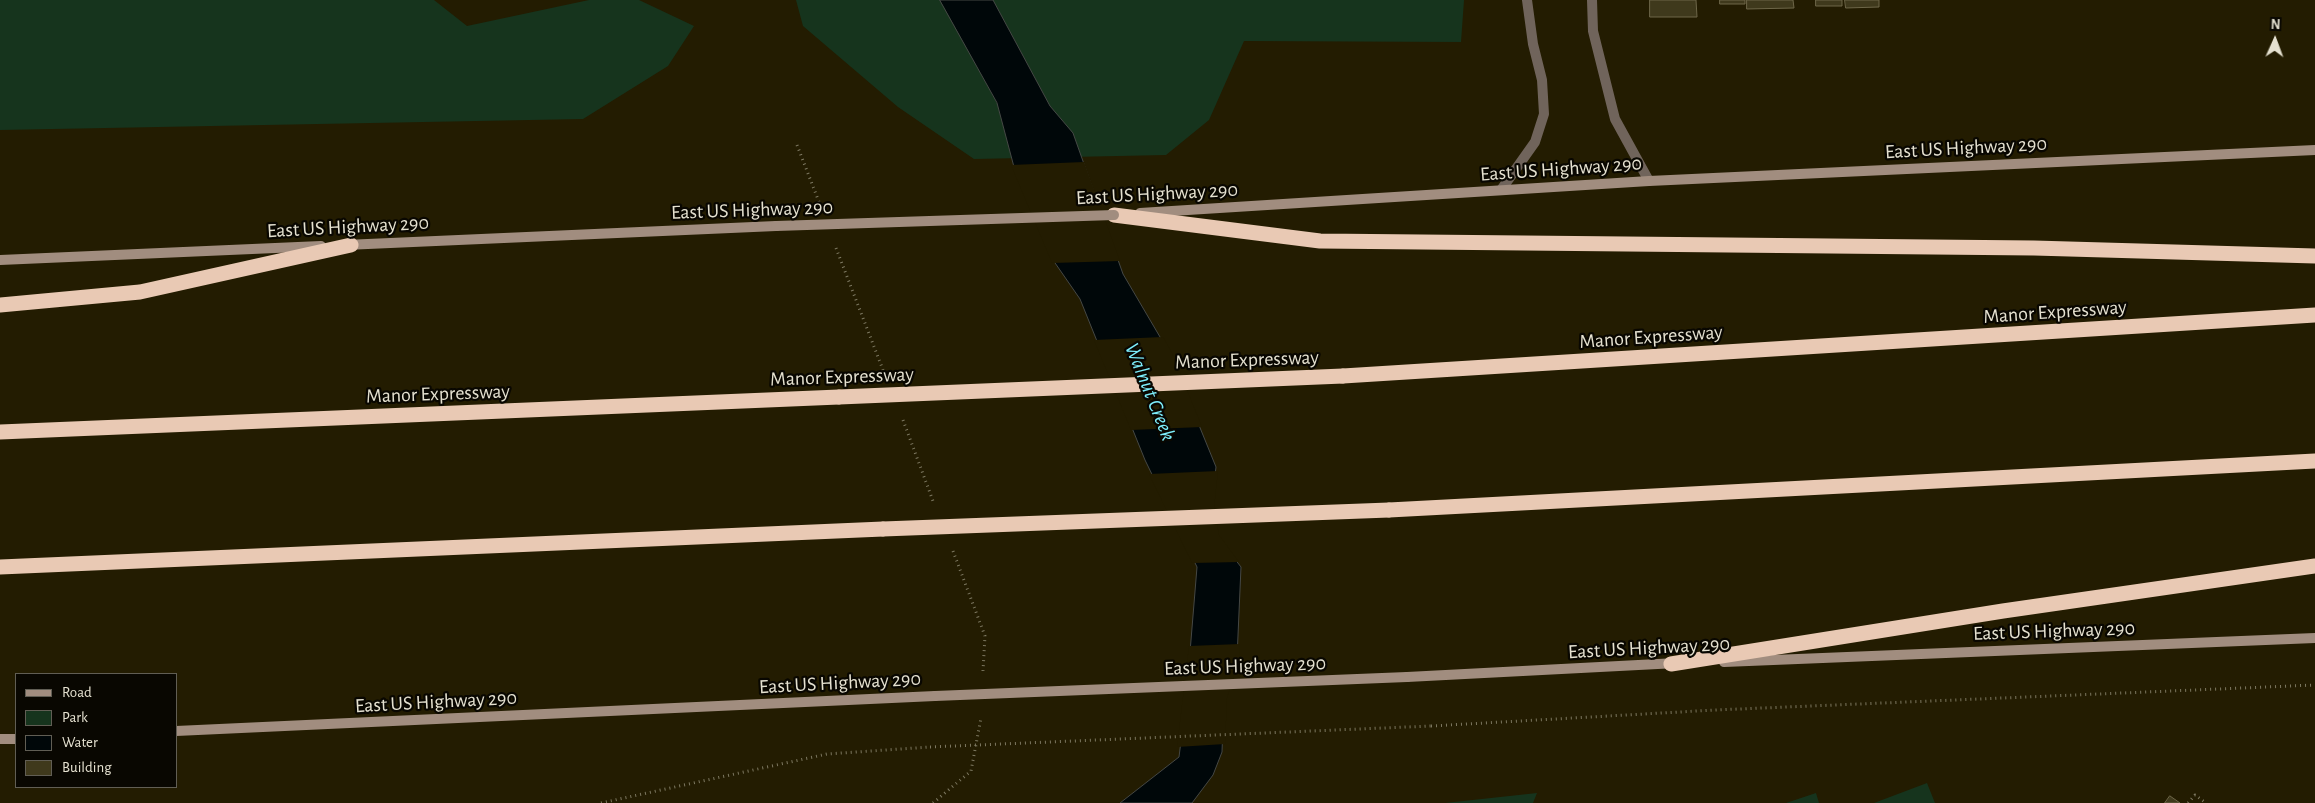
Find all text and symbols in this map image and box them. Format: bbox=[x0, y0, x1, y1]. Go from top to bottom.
north arrow bbox=[2250, 15, 2300, 65]
text: N bbox=[2270, 18, 2281, 32]
street label: East US Highway 290 bbox=[1884, 132, 2048, 164]
street label: East US Highway 290 bbox=[1479, 151, 1643, 187]
street label: East US Highway 290 bbox=[1075, 178, 1239, 210]
street label: East US Highway 290 bbox=[671, 195, 833, 225]
street label: East US Highway 290 bbox=[266, 211, 430, 243]
street label: Manor Expressway bbox=[1982, 295, 2128, 329]
street label: Manor Expressway bbox=[1578, 320, 1724, 354]
water label: Walnut Creek bbox=[1119, 339, 1181, 445]
street label: Manor Expressway bbox=[1175, 345, 1319, 375]
street label: Manor Expressway bbox=[770, 362, 914, 392]
street label: Manor Expressway bbox=[366, 379, 510, 409]
street label: East US Highway 290 bbox=[1973, 616, 2135, 646]
street label: East US Highway 290 bbox=[1567, 632, 1731, 664]
street label: East US Highway 290 bbox=[1164, 651, 1326, 681]
street label: East US Highway 290 bbox=[758, 667, 922, 699]
legend bbox=[15, 673, 178, 788]
text: Road bbox=[62, 685, 92, 700]
street label: East US Highway 290 bbox=[354, 686, 518, 718]
text: Park bbox=[62, 710, 88, 725]
text: Water bbox=[62, 735, 98, 750]
text: Building bbox=[62, 760, 112, 775]

